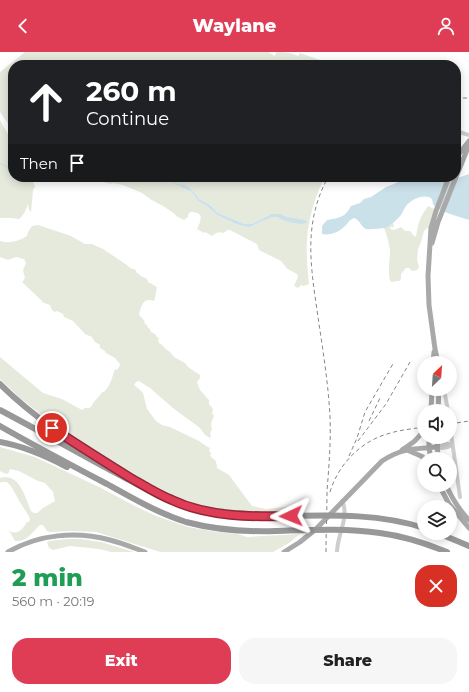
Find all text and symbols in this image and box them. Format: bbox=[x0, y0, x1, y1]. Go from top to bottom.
icon: back bbox=[12, 15, 34, 37]
text: Waylane bbox=[193, 15, 276, 37]
icon: person bbox=[435, 15, 457, 37]
text: 260 m bbox=[86, 74, 177, 108]
icon: ahead bbox=[20, 76, 72, 128]
text: Continue bbox=[86, 108, 169, 130]
icon: arrive bbox=[66, 152, 88, 174]
text: Then bbox=[20, 154, 58, 173]
north arrow bbox=[417, 356, 457, 396]
map controls bbox=[417, 356, 457, 540]
button: sound bbox=[417, 404, 457, 444]
pin bbox=[35, 411, 69, 445]
icon: arrive bbox=[41, 417, 63, 439]
button: search bbox=[417, 452, 457, 492]
position arrow bbox=[270, 495, 312, 537]
button: layers bbox=[417, 500, 457, 540]
text: 2 min bbox=[12, 563, 83, 592]
button: close bbox=[415, 565, 457, 607]
text: 560 m · 20:19 bbox=[12, 593, 95, 609]
button: Exit bbox=[12, 638, 231, 684]
button: Share bbox=[239, 638, 457, 684]

